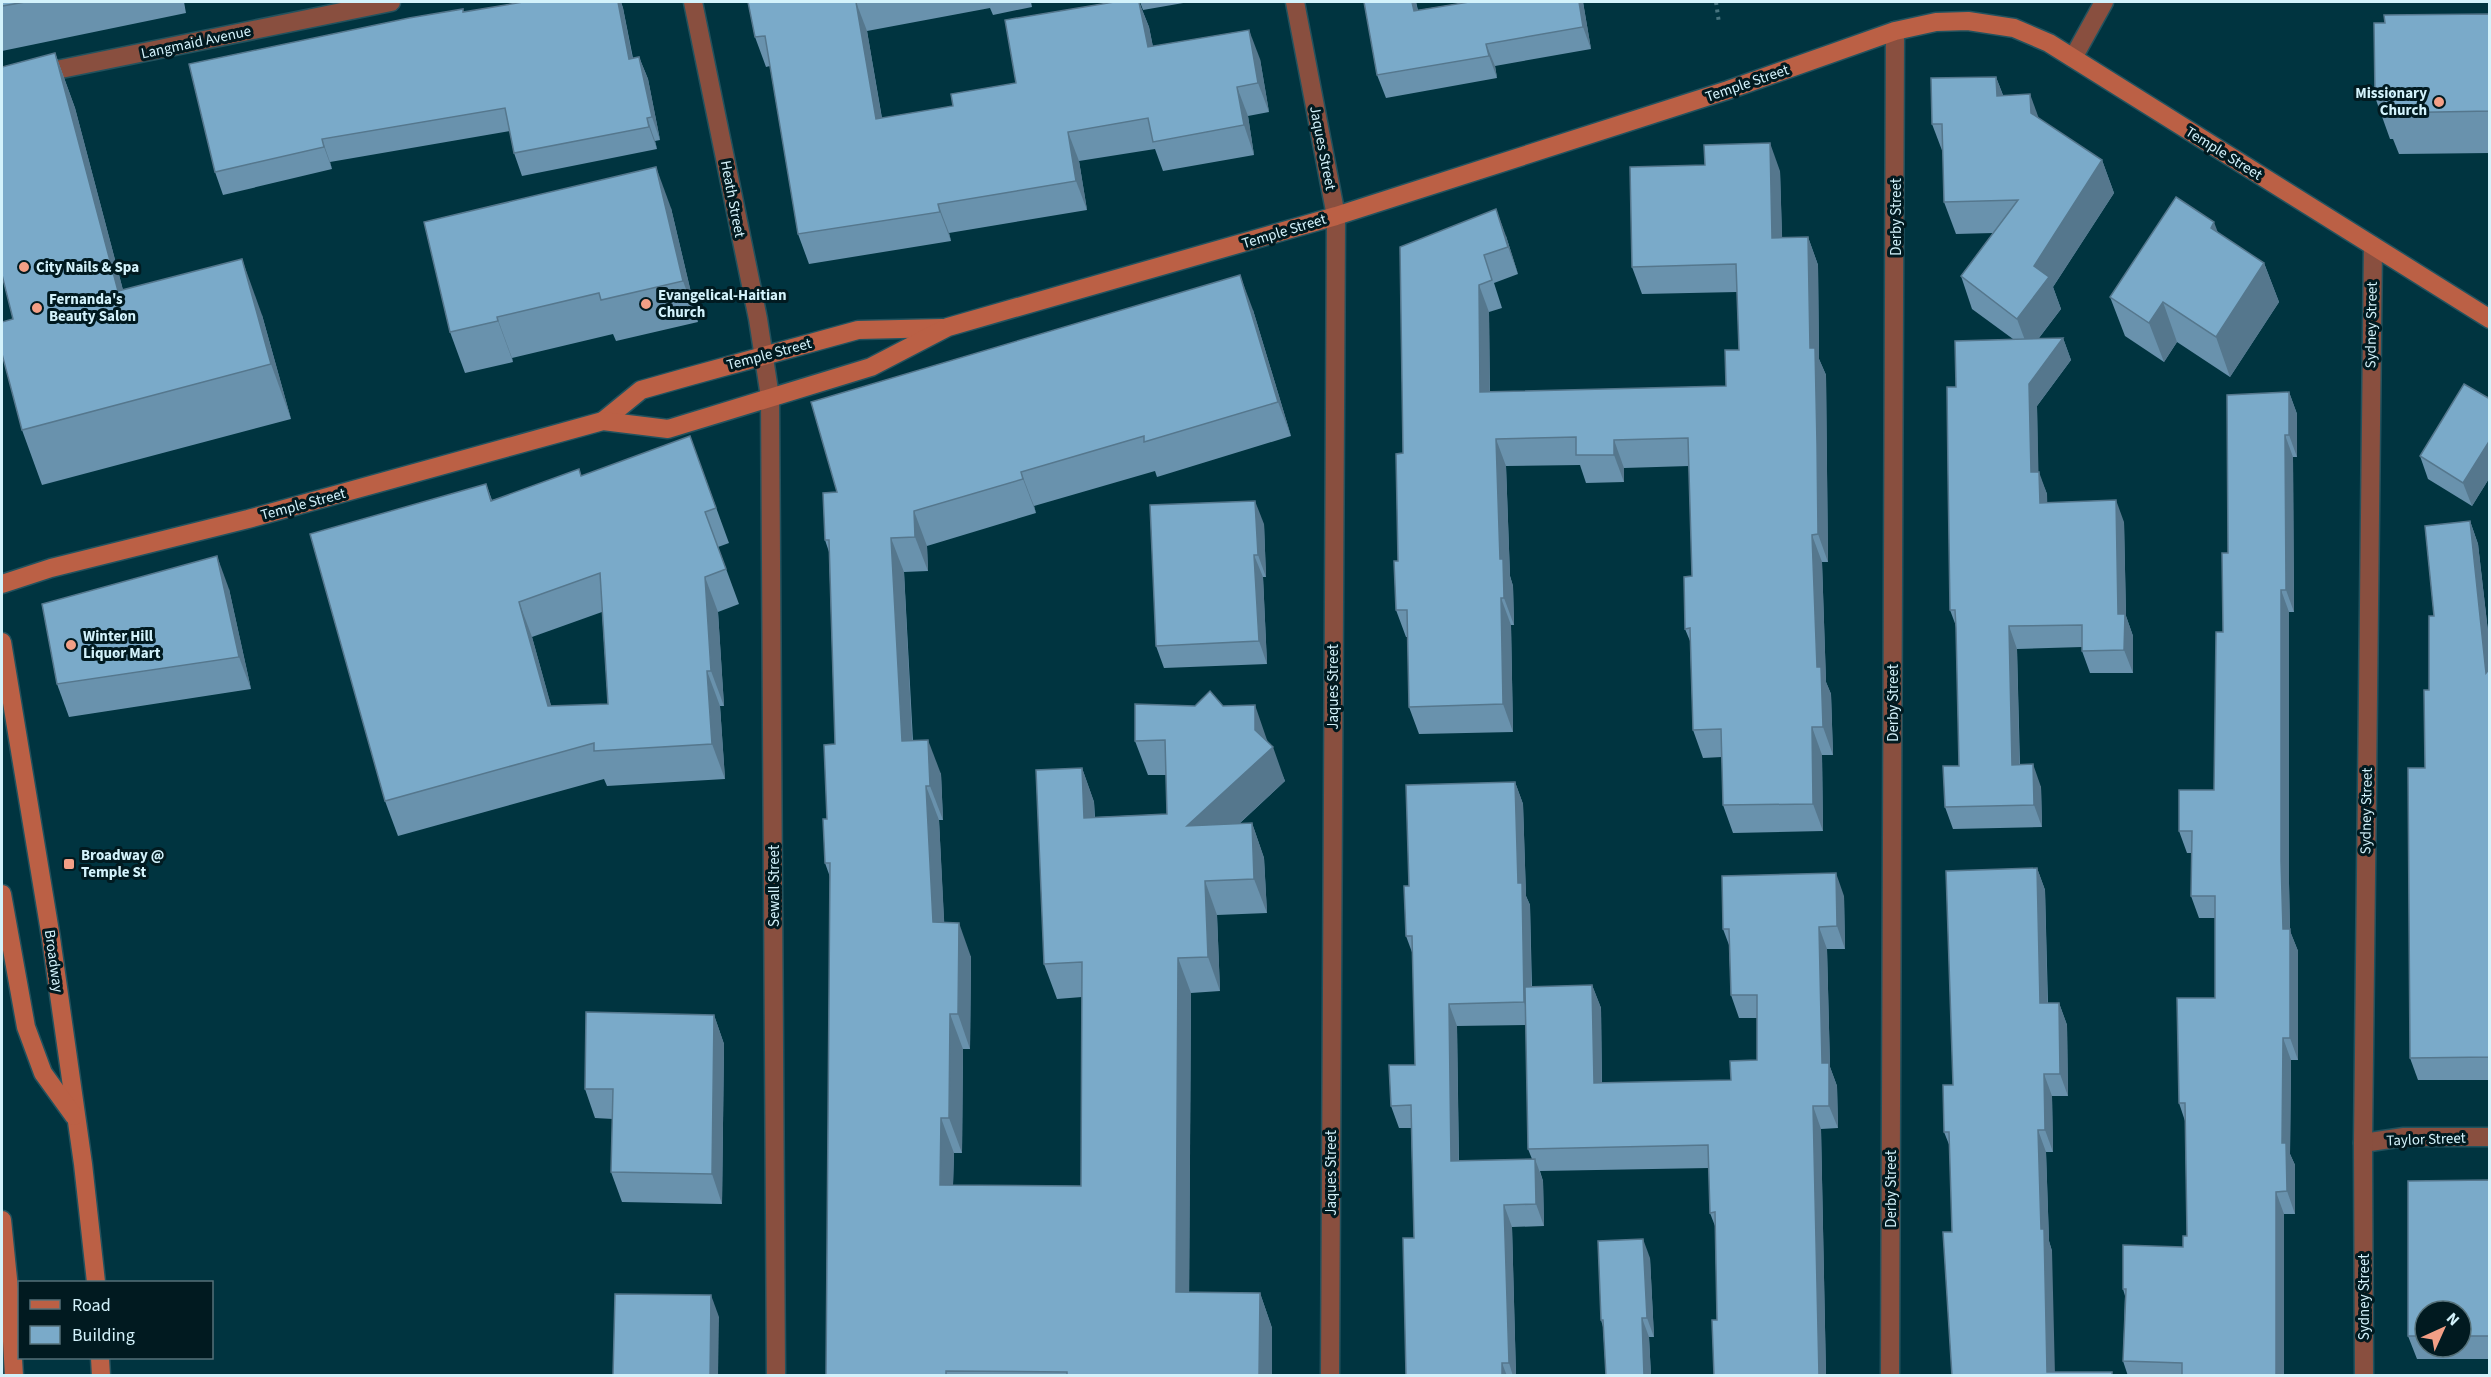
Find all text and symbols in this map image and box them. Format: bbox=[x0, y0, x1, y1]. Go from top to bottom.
street label: Langmaid Avenue bbox=[139, 21, 253, 64]
street label: Temple Street bbox=[1703, 59, 1792, 108]
place label: Missionary Church bbox=[2355, 83, 2427, 121]
marker: Missionary Church bbox=[2432, 95, 2446, 109]
street label: Jaques Street bbox=[1304, 104, 1341, 192]
street label: Temple Street bbox=[2181, 121, 2266, 185]
street label: Heath Street bbox=[715, 159, 750, 239]
street label: Derby Street bbox=[1886, 178, 1907, 256]
street label: Temple Street bbox=[1239, 209, 1329, 254]
place label: City Nails & Spa bbox=[36, 257, 139, 278]
marker: City Nails & Spa bbox=[17, 260, 31, 274]
street label: Sydney Street bbox=[2360, 282, 2383, 368]
place label: Evangelical-Haitian Church bbox=[658, 285, 787, 323]
place label: Fernanda's Beauty Salon bbox=[49, 289, 136, 327]
marker: Evangelical-Haitian Church bbox=[639, 297, 653, 311]
marker: Fernanda's Beauty Salon bbox=[30, 301, 44, 315]
street label: Temple Street bbox=[724, 333, 814, 376]
street label: Temple Street bbox=[258, 483, 348, 526]
place label: Winter Hill Liquor Mart bbox=[83, 626, 161, 664]
marker: Winter Hill Liquor Mart bbox=[64, 638, 78, 652]
street label: Jaques Street bbox=[1323, 644, 1344, 730]
street label: Derby Street bbox=[1883, 664, 1904, 742]
street label: Sydney Street bbox=[2355, 768, 2378, 854]
place label: Broadway @ Temple St bbox=[81, 845, 164, 883]
street label: Sewall Street bbox=[764, 845, 785, 927]
marker: Broadway @ Temple St bbox=[62, 857, 76, 871]
street label: Broadway bbox=[39, 928, 68, 994]
street label: Taylor Street bbox=[2386, 1128, 2466, 1151]
street label: Jaques Street bbox=[1321, 1130, 1342, 1216]
street label: Derby Street bbox=[1881, 1150, 1902, 1228]
street label: Sydney Street bbox=[2354, 1254, 2375, 1340]
legend bbox=[18, 1281, 213, 1359]
text: Road bbox=[72, 1293, 111, 1318]
north arrow bbox=[2413, 1299, 2473, 1359]
text: N bbox=[2441, 1308, 2464, 1331]
text: Building bbox=[72, 1323, 135, 1348]

